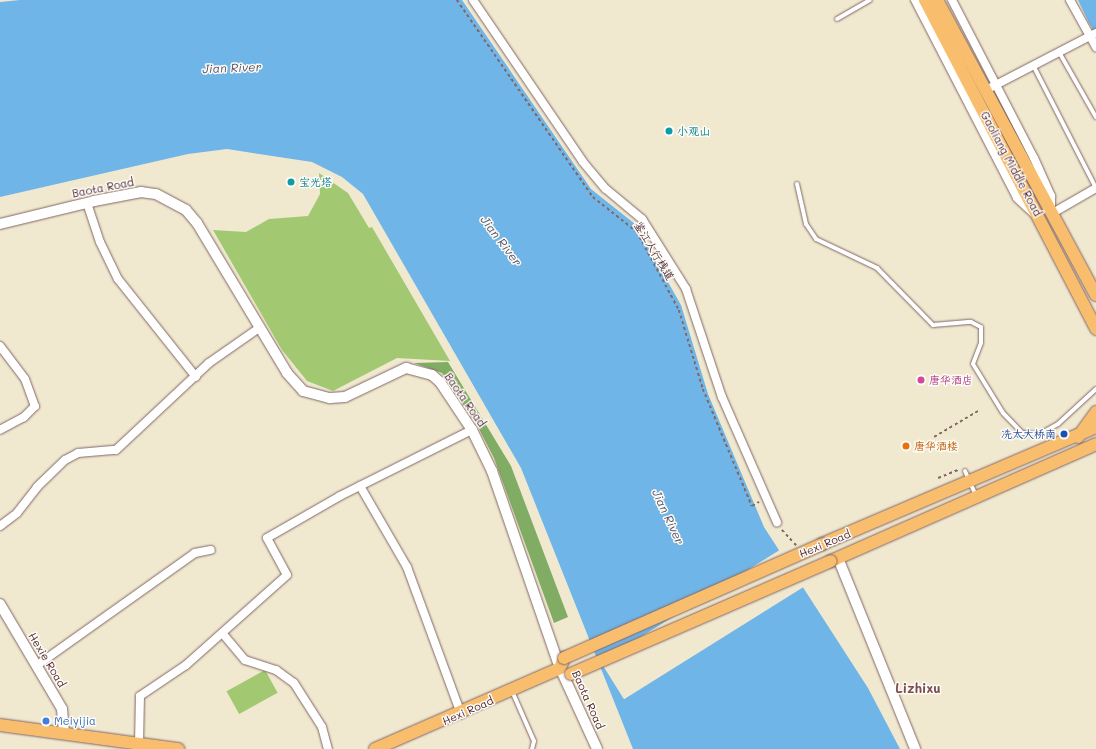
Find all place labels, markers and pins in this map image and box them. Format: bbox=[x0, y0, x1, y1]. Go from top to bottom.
place label: 小观山 bbox=[677, 124, 710, 138]
marker: 小观山 bbox=[664, 126, 674, 136]
place label: 宝光塔 bbox=[299, 175, 332, 189]
marker: 宝光塔 bbox=[286, 177, 296, 187]
place label: 唐华酒店 bbox=[929, 373, 973, 387]
marker: 唐华酒店 bbox=[916, 375, 926, 385]
place label: 冼太大桥南 bbox=[1001, 427, 1056, 441]
marker: 冼太大桥南 bbox=[1059, 429, 1069, 439]
place label: 唐华酒楼 bbox=[914, 439, 958, 453]
marker: 唐华酒楼 bbox=[901, 441, 911, 451]
place label: Meiyijia bbox=[54, 714, 96, 728]
marker: Meiyijia bbox=[41, 716, 51, 726]

